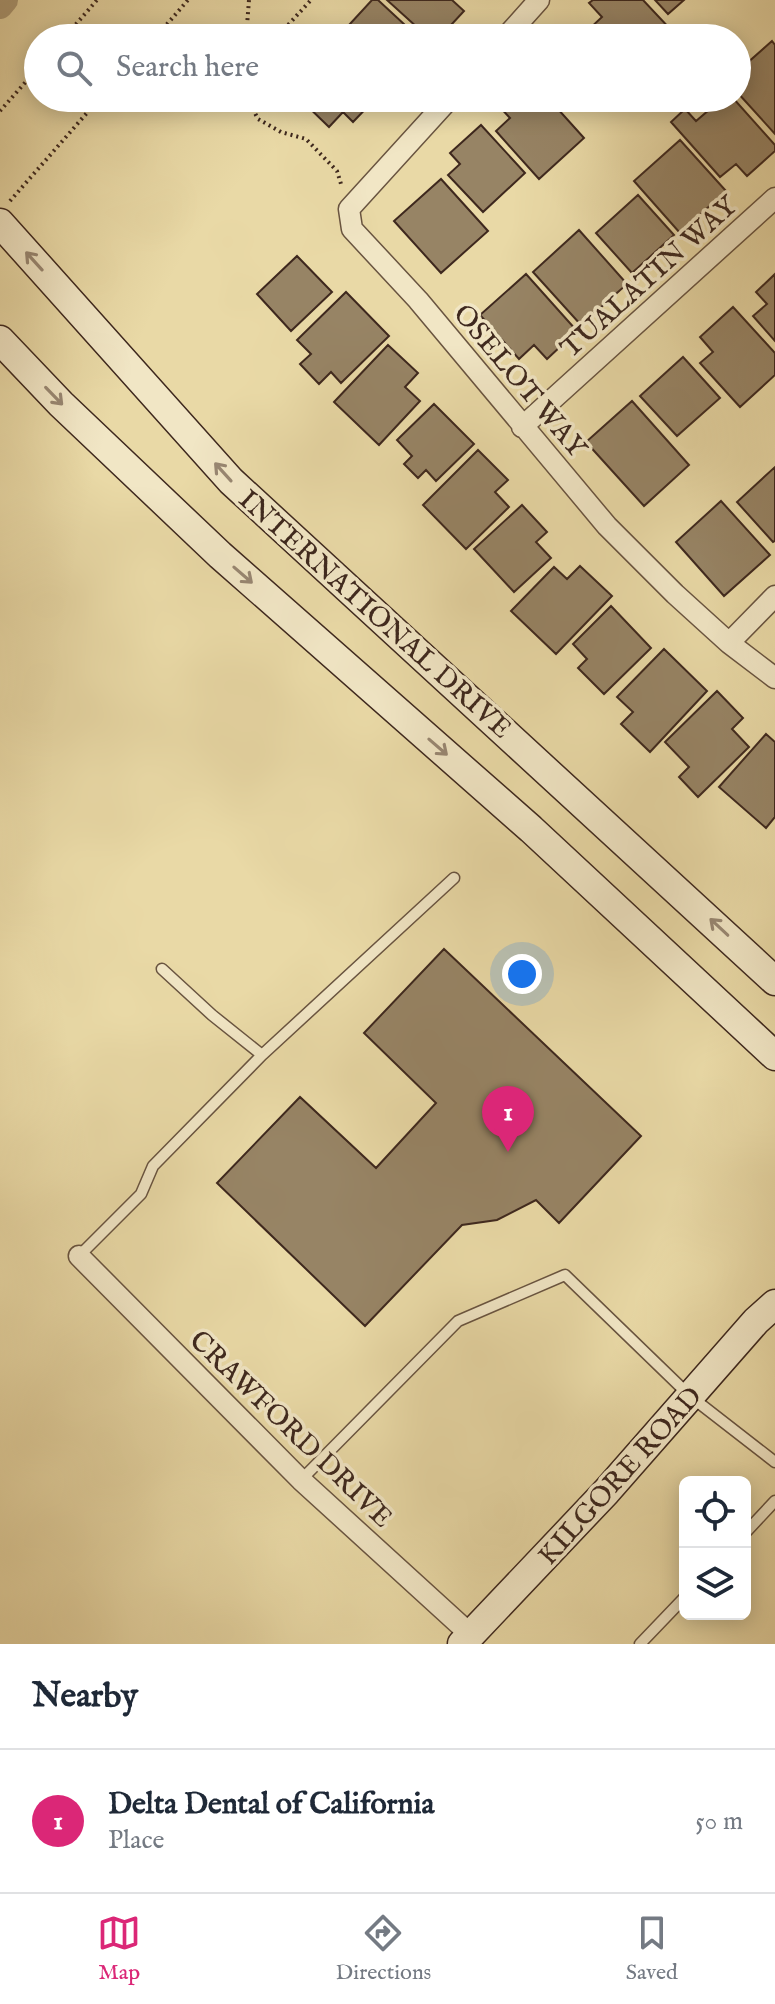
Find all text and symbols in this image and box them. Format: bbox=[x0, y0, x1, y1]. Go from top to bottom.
search box bbox=[24, 24, 751, 112]
icon: search bbox=[52, 46, 96, 90]
text: Search here bbox=[116, 49, 259, 87]
street label: TUALATIN WAY bbox=[554, 188, 747, 366]
one-way arrow bbox=[25, 251, 44, 272]
street label: OSELOT WAY bbox=[445, 298, 595, 467]
one-way arrow bbox=[44, 386, 63, 406]
one-way arrow bbox=[215, 462, 233, 482]
street label: INTERNATIONAL DRIVE bbox=[230, 483, 518, 747]
one-way arrow bbox=[232, 566, 252, 584]
one-way arrow bbox=[427, 737, 447, 755]
one-way arrow bbox=[709, 918, 729, 937]
your location bbox=[502, 954, 542, 994]
pin: 1 bbox=[482, 1086, 534, 1152]
street label: CRAWFORD DRIVE bbox=[181, 1324, 399, 1536]
street label: KILGORE ROAD bbox=[531, 1380, 710, 1573]
map controls bbox=[679, 1476, 751, 1620]
button: locate bbox=[679, 1476, 751, 1548]
button: layers bbox=[679, 1548, 751, 1620]
text: Nearby bbox=[32, 1675, 138, 1718]
text: Delta Dental of California bbox=[108, 1786, 435, 1824]
text: 1 bbox=[53, 1805, 63, 1838]
text: 50 m bbox=[695, 1805, 743, 1838]
text: Place bbox=[108, 1824, 164, 1857]
tab: Map bbox=[97, 1911, 141, 1987]
tab: Directions bbox=[336, 1911, 431, 1987]
tab: Saved bbox=[626, 1911, 678, 1987]

